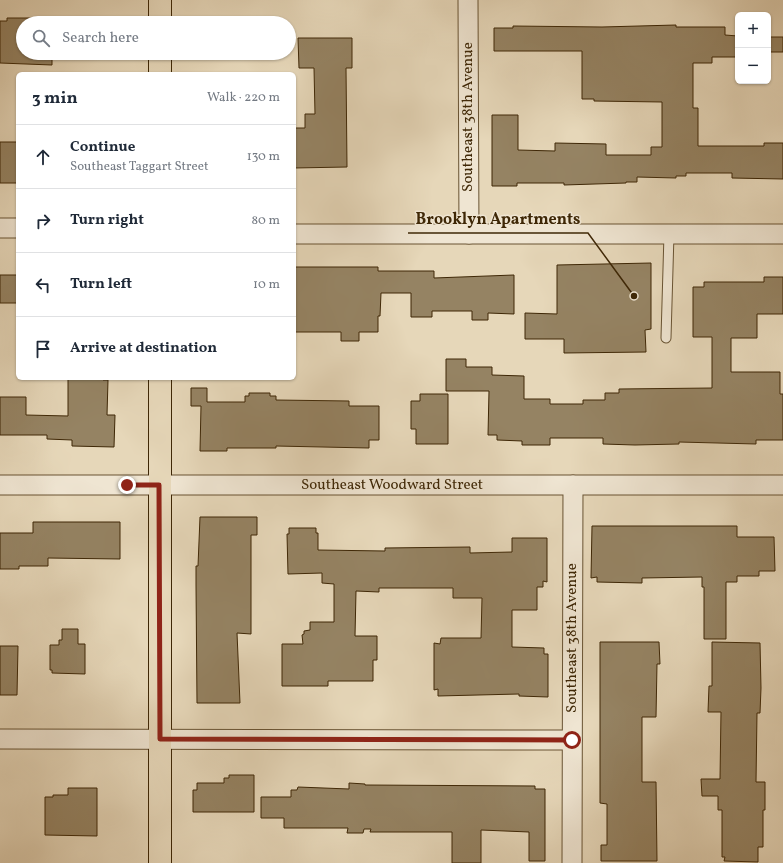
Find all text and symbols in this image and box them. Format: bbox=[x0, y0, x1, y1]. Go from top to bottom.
map controls bbox=[735, 12, 771, 84]
button: + bbox=[735, 12, 771, 48]
search box bbox=[16, 16, 296, 60]
icon: search bbox=[30, 27, 52, 49]
text: Search here bbox=[62, 28, 139, 49]
street label: Southeast 38th Avenue bbox=[458, 42, 479, 192]
button: − bbox=[735, 48, 771, 84]
text: 3 min bbox=[32, 87, 78, 110]
text: Walk · 220 m bbox=[207, 89, 280, 107]
text: Continue bbox=[70, 137, 135, 158]
icon: ahead bbox=[32, 146, 54, 168]
text: 130 m bbox=[247, 148, 280, 166]
text: Southeast Taggart Street bbox=[70, 158, 208, 176]
callout: Brooklyn Apartments bbox=[408, 205, 588, 233]
text: Brooklyn Apartments bbox=[416, 209, 580, 231]
icon: right bbox=[32, 210, 54, 232]
text: Turn right bbox=[70, 210, 144, 231]
text: 80 m bbox=[251, 212, 280, 230]
icon: left bbox=[32, 274, 54, 296]
text: Turn left bbox=[70, 274, 132, 295]
text: 10 m bbox=[253, 276, 280, 294]
icon: arrive bbox=[32, 338, 54, 360]
text: Arrive at destination bbox=[70, 338, 217, 359]
street label: Southeast Woodward Street bbox=[301, 475, 483, 496]
route end bbox=[118, 476, 136, 494]
street label: Southeast 38th Avenue bbox=[562, 563, 583, 713]
route start bbox=[563, 731, 581, 749]

